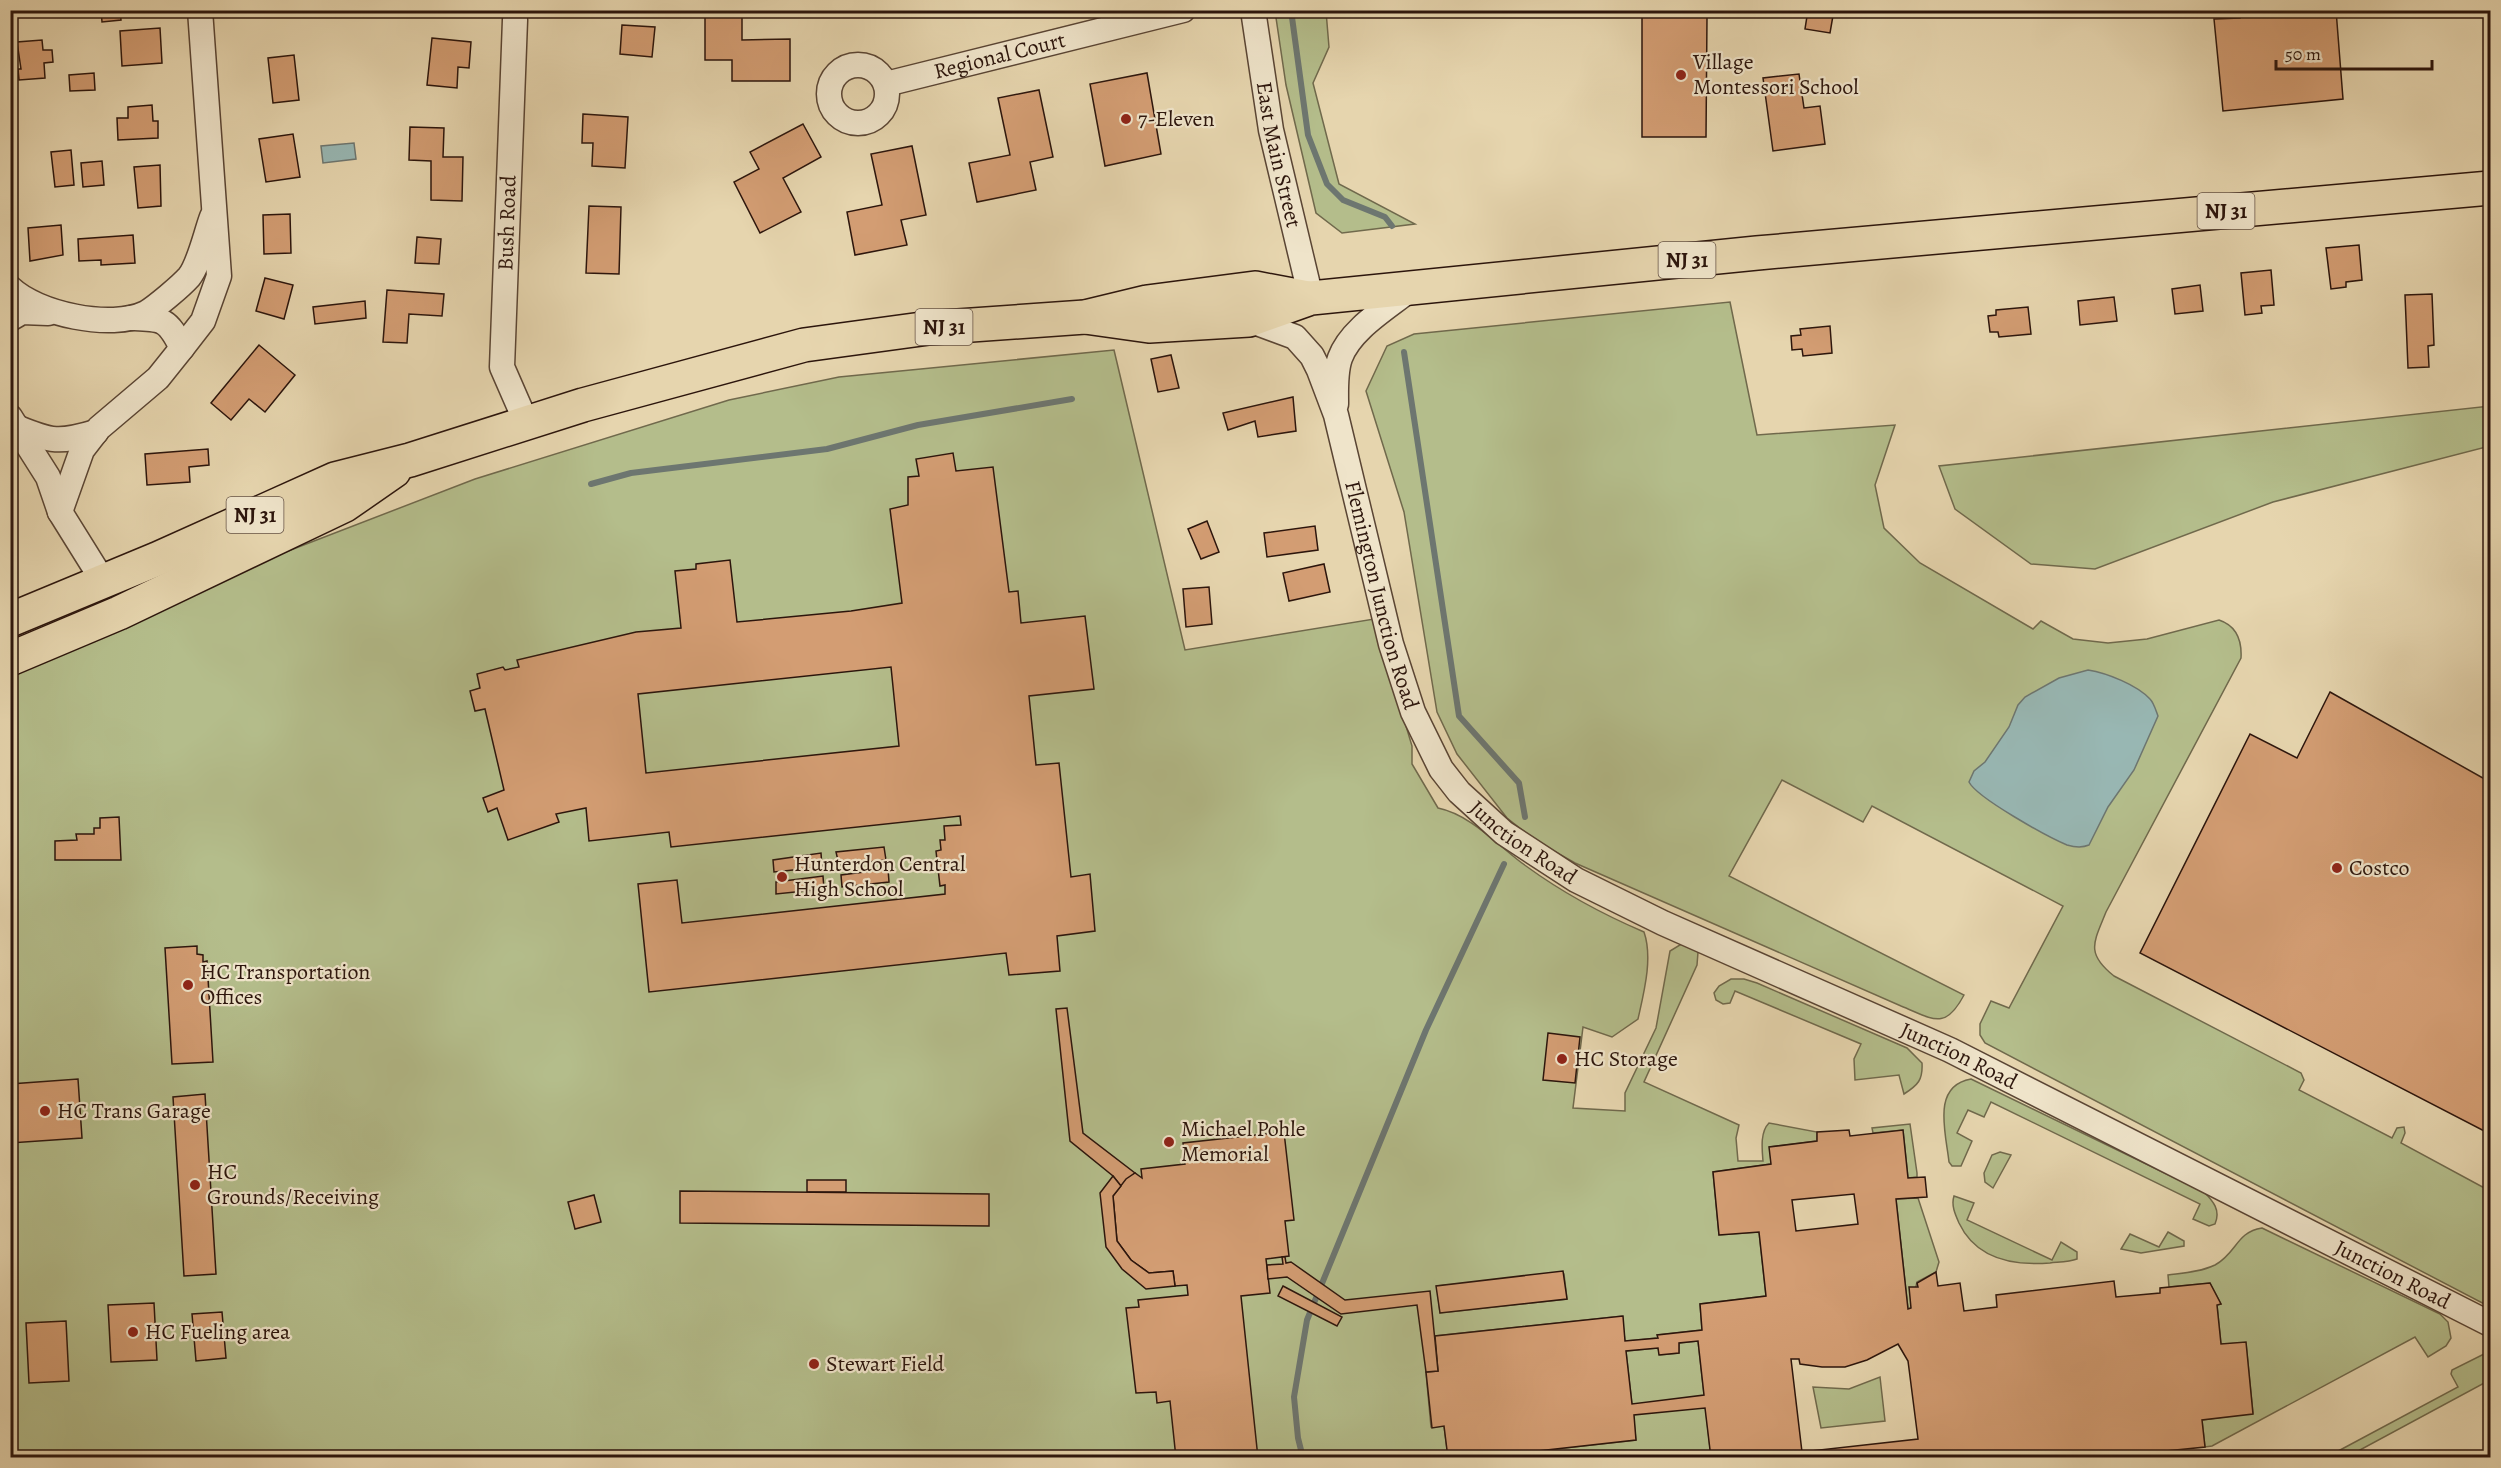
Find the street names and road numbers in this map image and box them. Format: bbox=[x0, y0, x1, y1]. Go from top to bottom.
street label: Regional Court bbox=[931, 25, 1068, 87]
street label: East Main Street bbox=[1249, 80, 1309, 231]
street label: Bush Road bbox=[490, 174, 524, 271]
road number: NJ 31 bbox=[2198, 193, 2254, 229]
road number: NJ 31 bbox=[1658, 242, 1716, 278]
road number: NJ 31 bbox=[916, 309, 972, 345]
street label: Flemington Junction Road bbox=[1337, 478, 1426, 713]
road number: NJ 31 bbox=[226, 497, 284, 533]
street label: Junction Road bbox=[1463, 794, 1583, 892]
street label: Junction Road bbox=[1895, 1015, 2023, 1097]
street label: Junction Road bbox=[2329, 1233, 2456, 1317]

